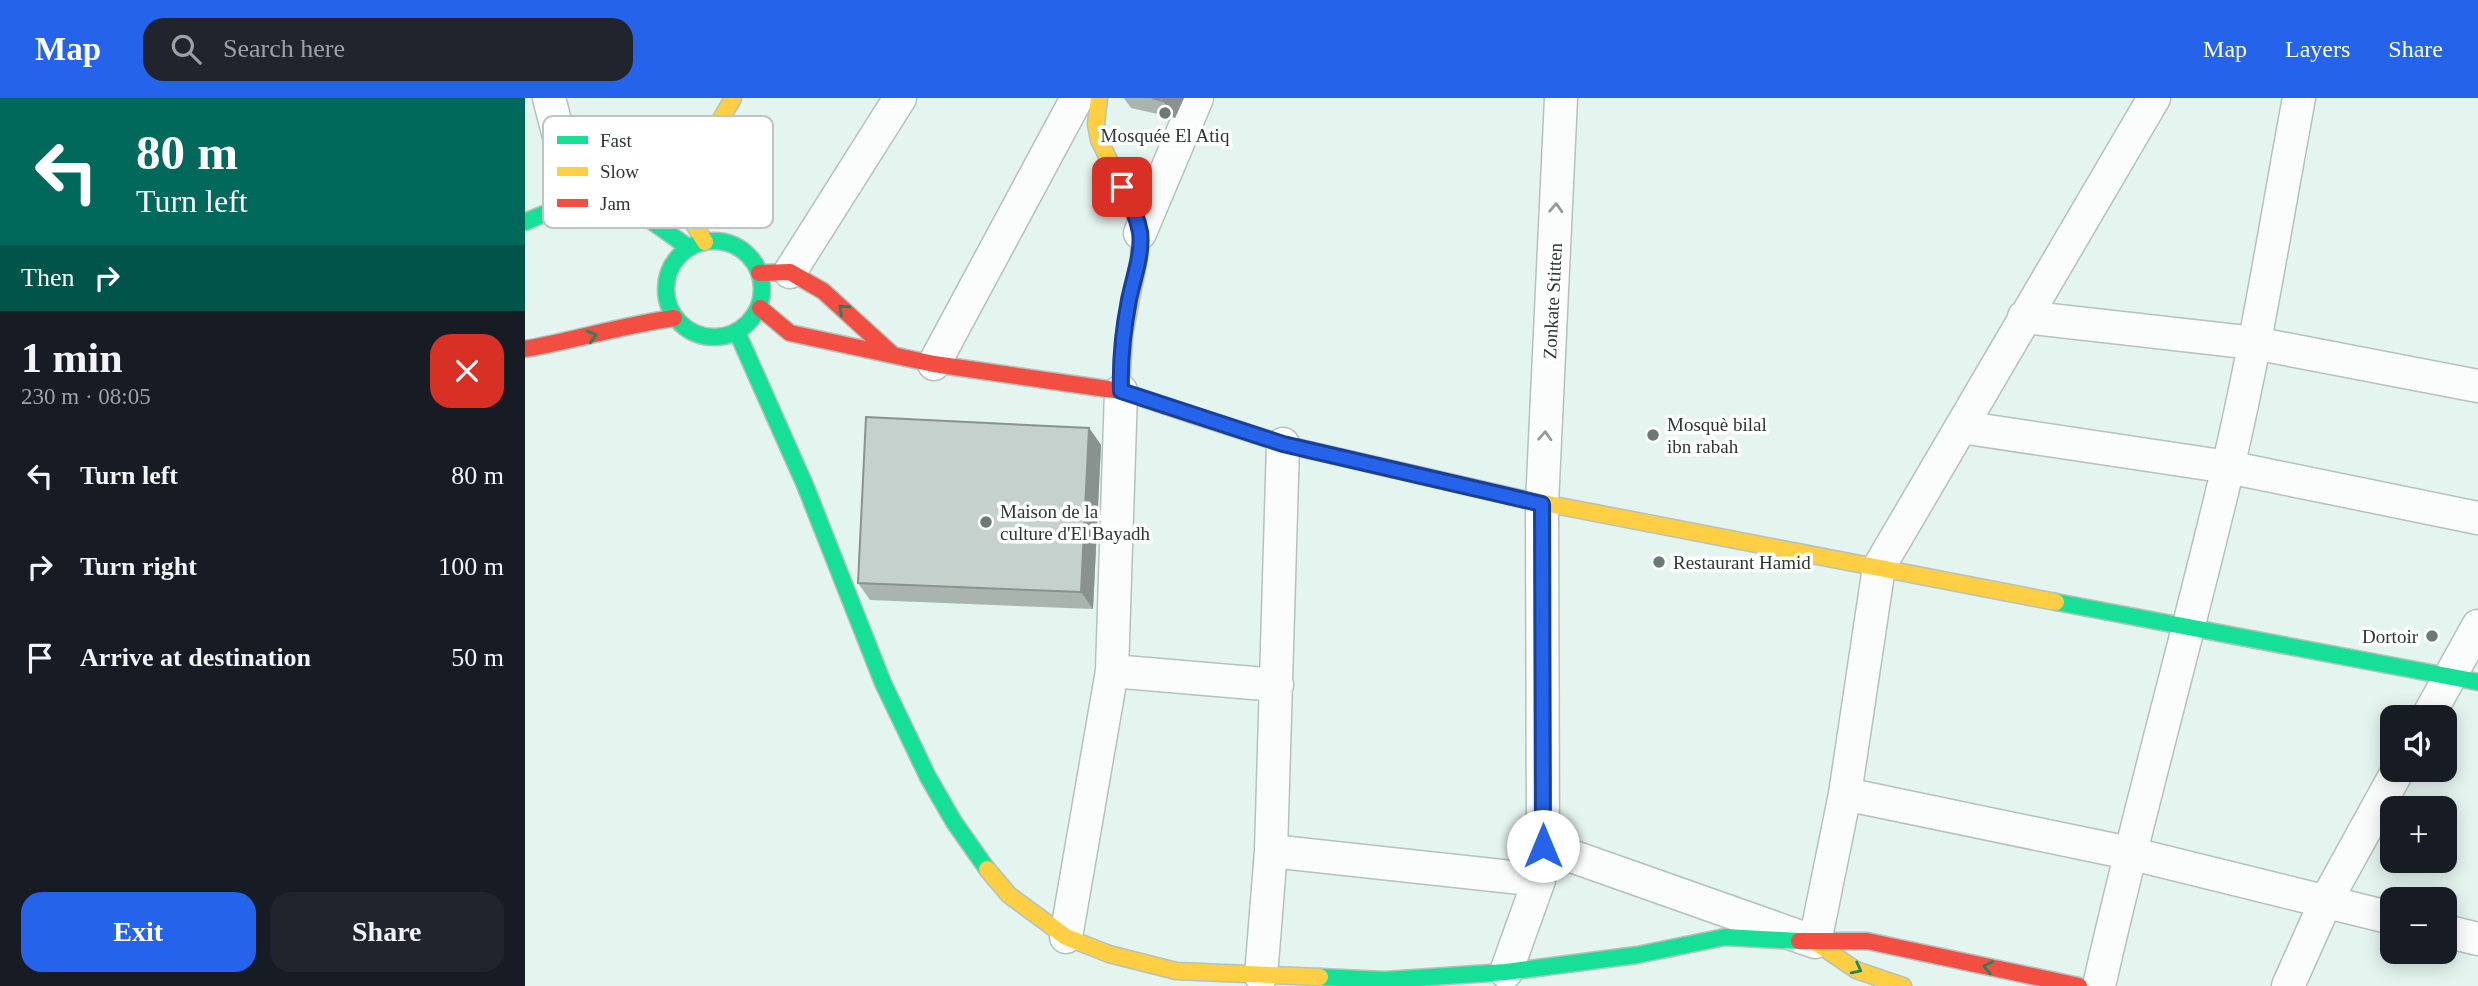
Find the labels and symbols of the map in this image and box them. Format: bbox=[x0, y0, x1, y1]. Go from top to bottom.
marker: Mosquée El Atiq bbox=[1157, 105, 1173, 121]
legend bbox=[543, 116, 773, 228]
place label: Mosquée El Atiq bbox=[1101, 125, 1230, 146]
text: Fast bbox=[600, 130, 632, 151]
pin bbox=[1092, 157, 1152, 217]
text: Slow bbox=[600, 161, 639, 182]
text: Jam bbox=[600, 193, 631, 214]
one-way arrow bbox=[1549, 203, 1564, 214]
street label: Zonkate Stitten bbox=[1539, 242, 1566, 360]
one-way arrow bbox=[838, 305, 851, 318]
one-way arrow bbox=[586, 329, 598, 344]
place label: Mosquè bilal ibn rabah bbox=[1667, 414, 1767, 457]
marker: Mosquè bilal ibn rabah bbox=[1645, 427, 1661, 443]
one-way arrow bbox=[1538, 430, 1553, 441]
place label: Maison de la culture d'El Bayadh bbox=[1000, 501, 1151, 544]
marker: Maison de la culture d'El Bayadh bbox=[978, 514, 994, 530]
place label: Restaurant Hamid bbox=[1673, 552, 1811, 573]
marker: Restaurant Hamid bbox=[1651, 554, 1667, 570]
place label: Dortoir bbox=[2362, 626, 2419, 647]
marker: Dortoir bbox=[2424, 628, 2440, 644]
position arrow bbox=[1506, 809, 1580, 883]
one-way arrow bbox=[1850, 960, 1862, 974]
one-way arrow bbox=[1982, 960, 1994, 975]

